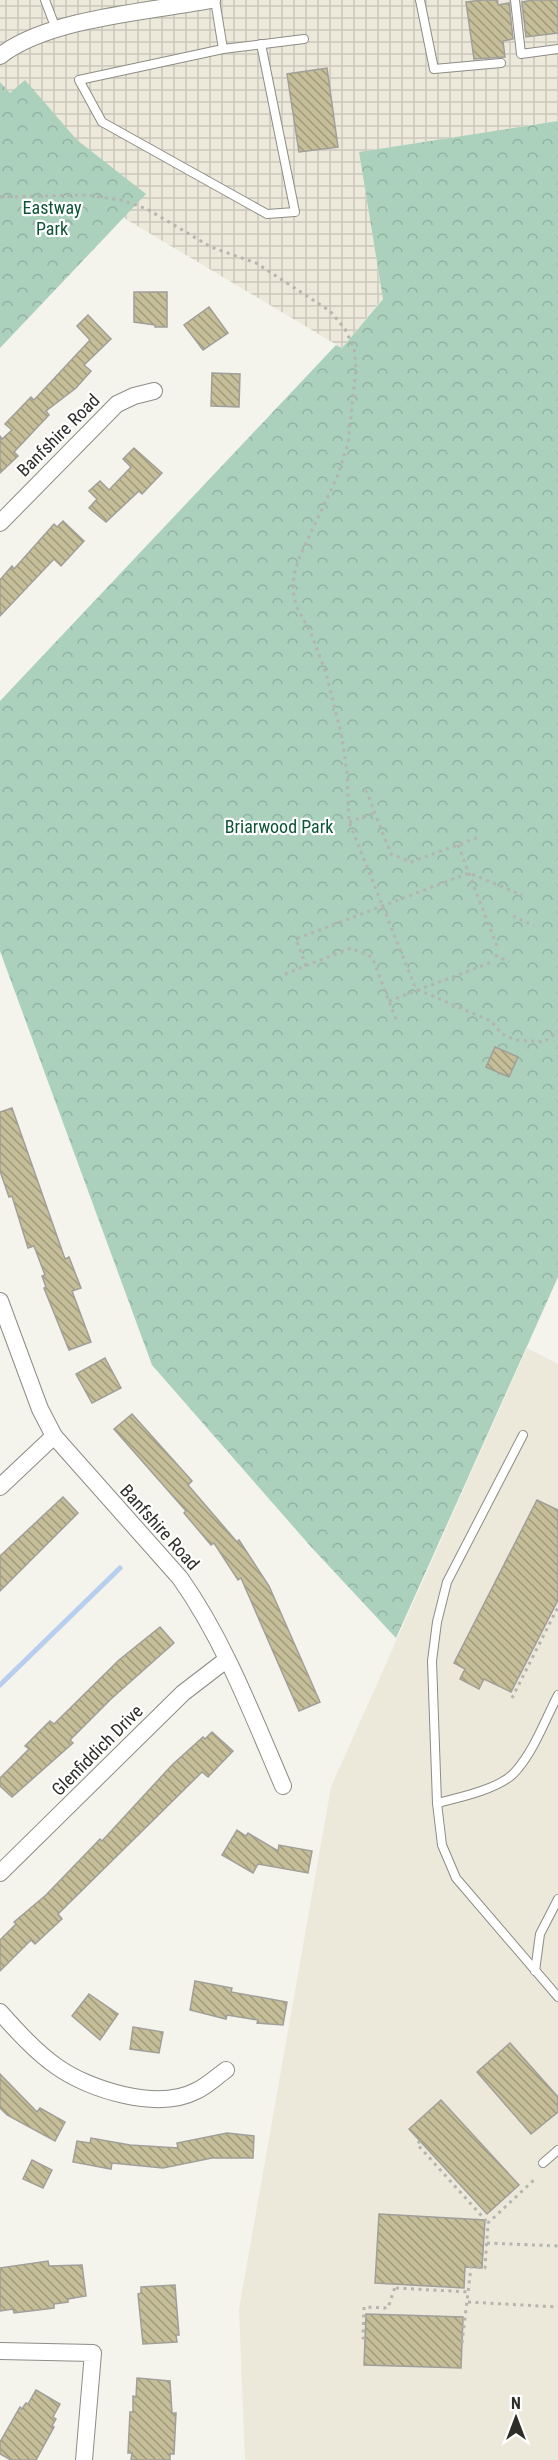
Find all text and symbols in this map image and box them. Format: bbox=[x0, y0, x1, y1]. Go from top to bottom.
park label: Eastway Park bbox=[23, 197, 82, 239]
street label: Banfshire Road bbox=[12, 389, 104, 481]
park label: Briarwood Park bbox=[225, 816, 333, 837]
street label: Banfshire Road bbox=[116, 1480, 204, 1574]
street label: Glenfiddich Drive bbox=[47, 1700, 147, 1800]
north arrow bbox=[486, 2388, 546, 2448]
text: N bbox=[511, 2394, 521, 2413]

